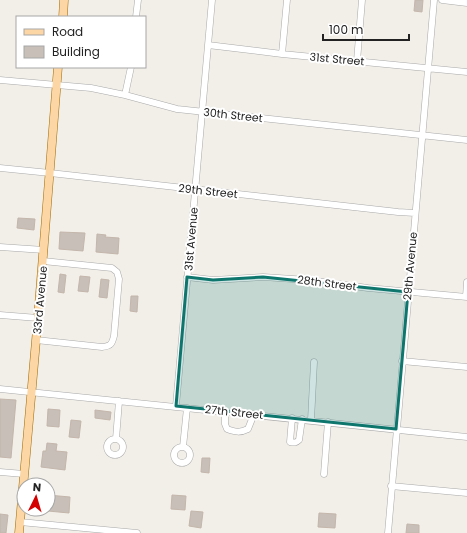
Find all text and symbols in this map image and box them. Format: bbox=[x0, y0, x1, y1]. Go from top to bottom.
legend bbox=[16, 16, 146, 68]
scale bar bbox=[323, 16, 409, 42]
text: 100 m bbox=[329, 21, 363, 38]
text: Road bbox=[52, 23, 83, 40]
text: Building bbox=[52, 43, 100, 60]
street label: 31st Street bbox=[309, 49, 365, 69]
street label: 30th Street bbox=[203, 104, 263, 126]
street label: 29th Street bbox=[178, 180, 238, 202]
street label: 31st Avenue bbox=[180, 206, 202, 272]
street label: 29th Avenue bbox=[399, 231, 421, 301]
street label: 33rd Avenue bbox=[29, 265, 51, 335]
street label: 28th Street bbox=[297, 271, 357, 295]
street label: 27th Street bbox=[204, 401, 264, 423]
north arrow bbox=[16, 477, 56, 517]
text: N bbox=[32, 479, 42, 495]

